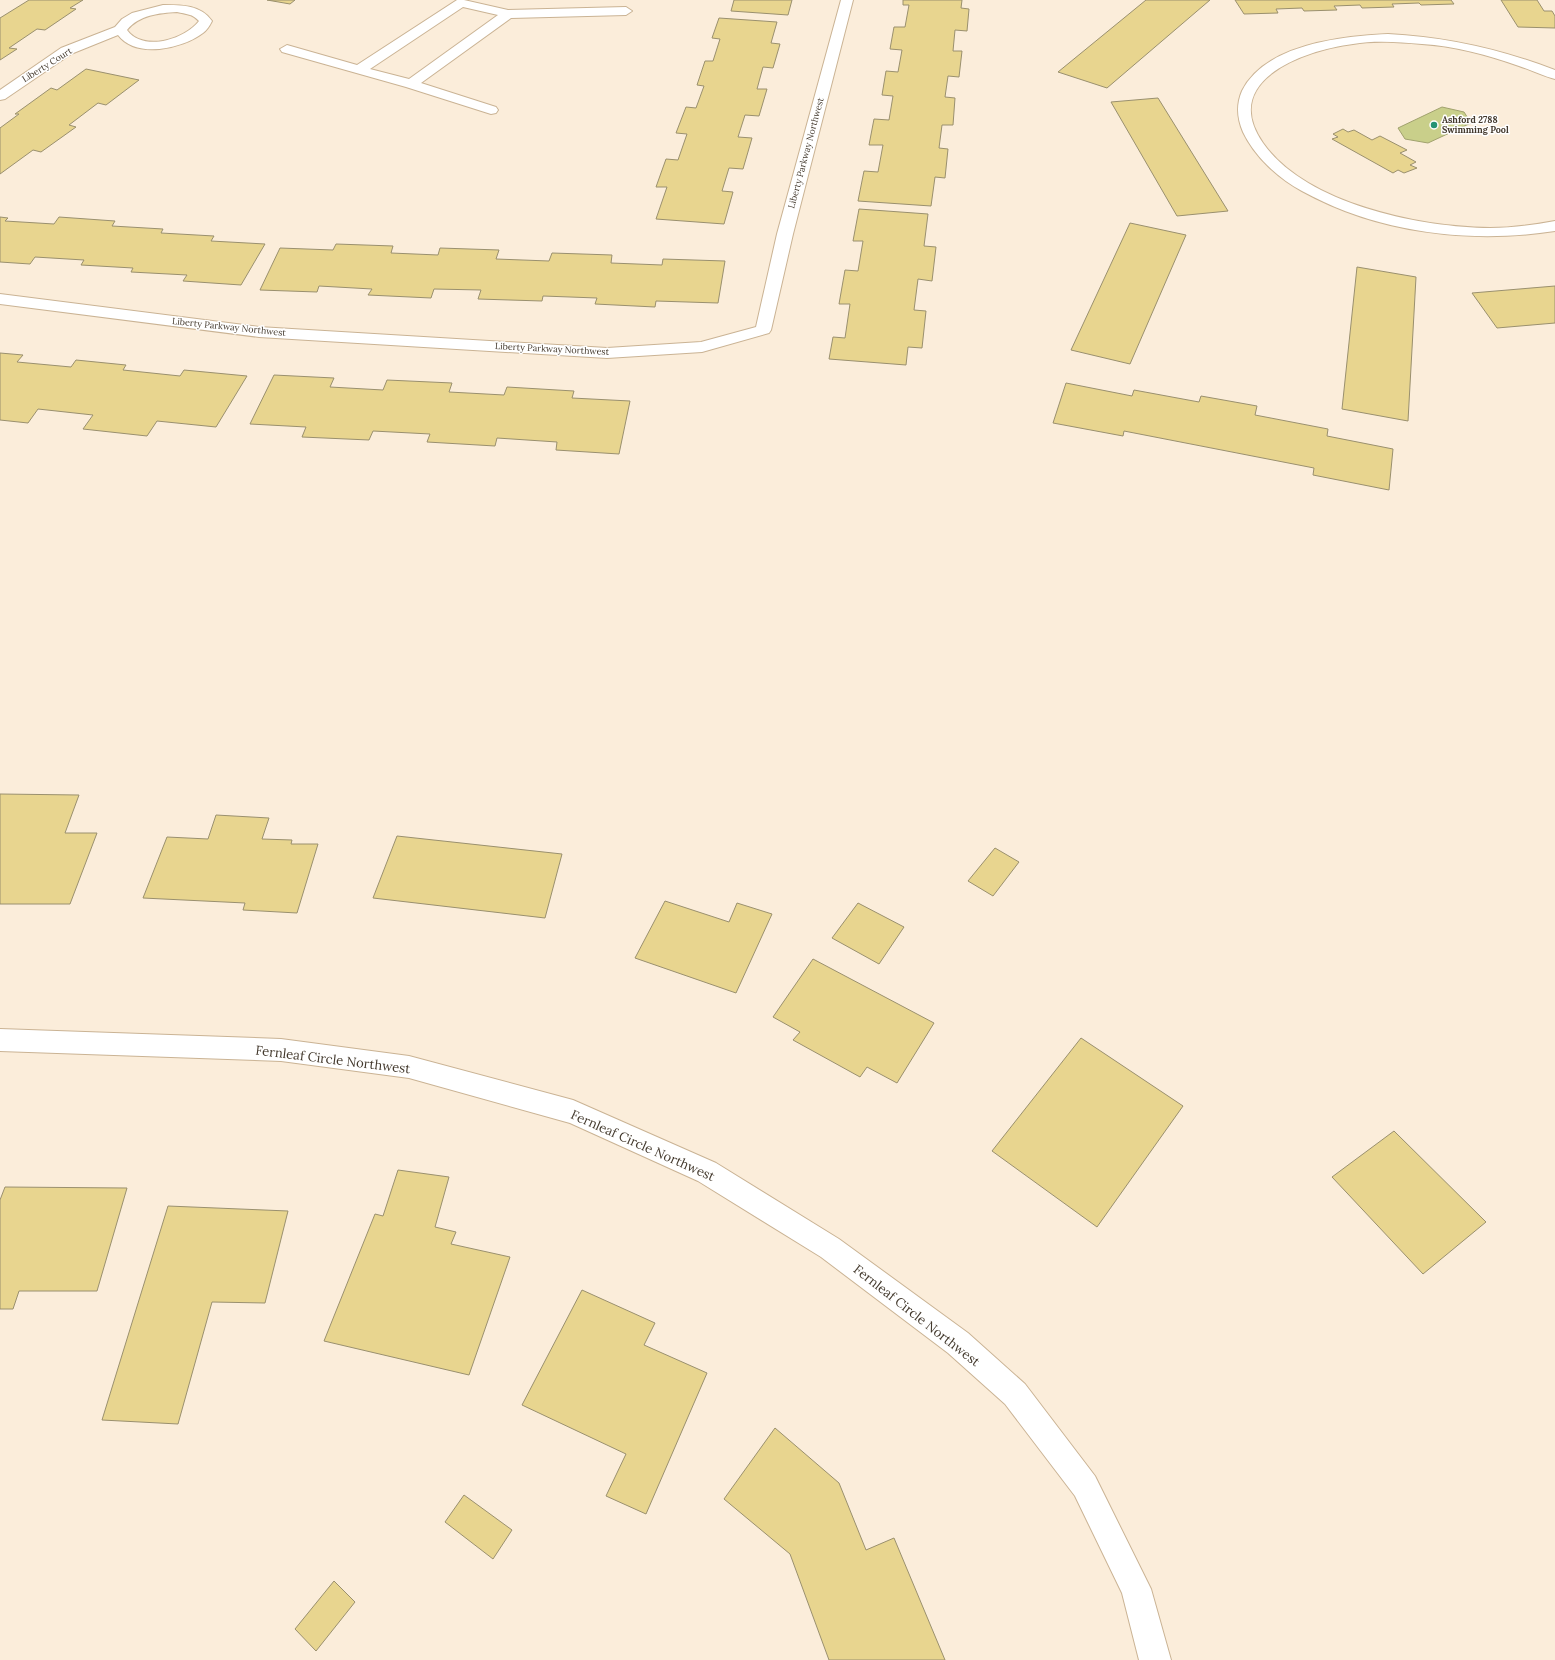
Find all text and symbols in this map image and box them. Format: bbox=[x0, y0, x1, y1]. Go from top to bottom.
street label: Liberty Court bbox=[20, 45, 74, 84]
street label: Liberty Parkway Northwest bbox=[785, 96, 826, 210]
place label: Ashford 2788 Swimming Pool bbox=[1442, 114, 1509, 135]
marker: Ashford 2788 Swimming Pool bbox=[1429, 120, 1439, 130]
street label: Liberty Parkway Northwest bbox=[172, 315, 287, 338]
street label: Liberty Parkway Northwest bbox=[495, 340, 610, 357]
street label: Fernleaf Circle Northwest bbox=[254, 1042, 411, 1077]
street label: Fernleaf Circle Northwest bbox=[568, 1106, 718, 1185]
street label: Fernleaf Circle Northwest bbox=[850, 1261, 983, 1370]

